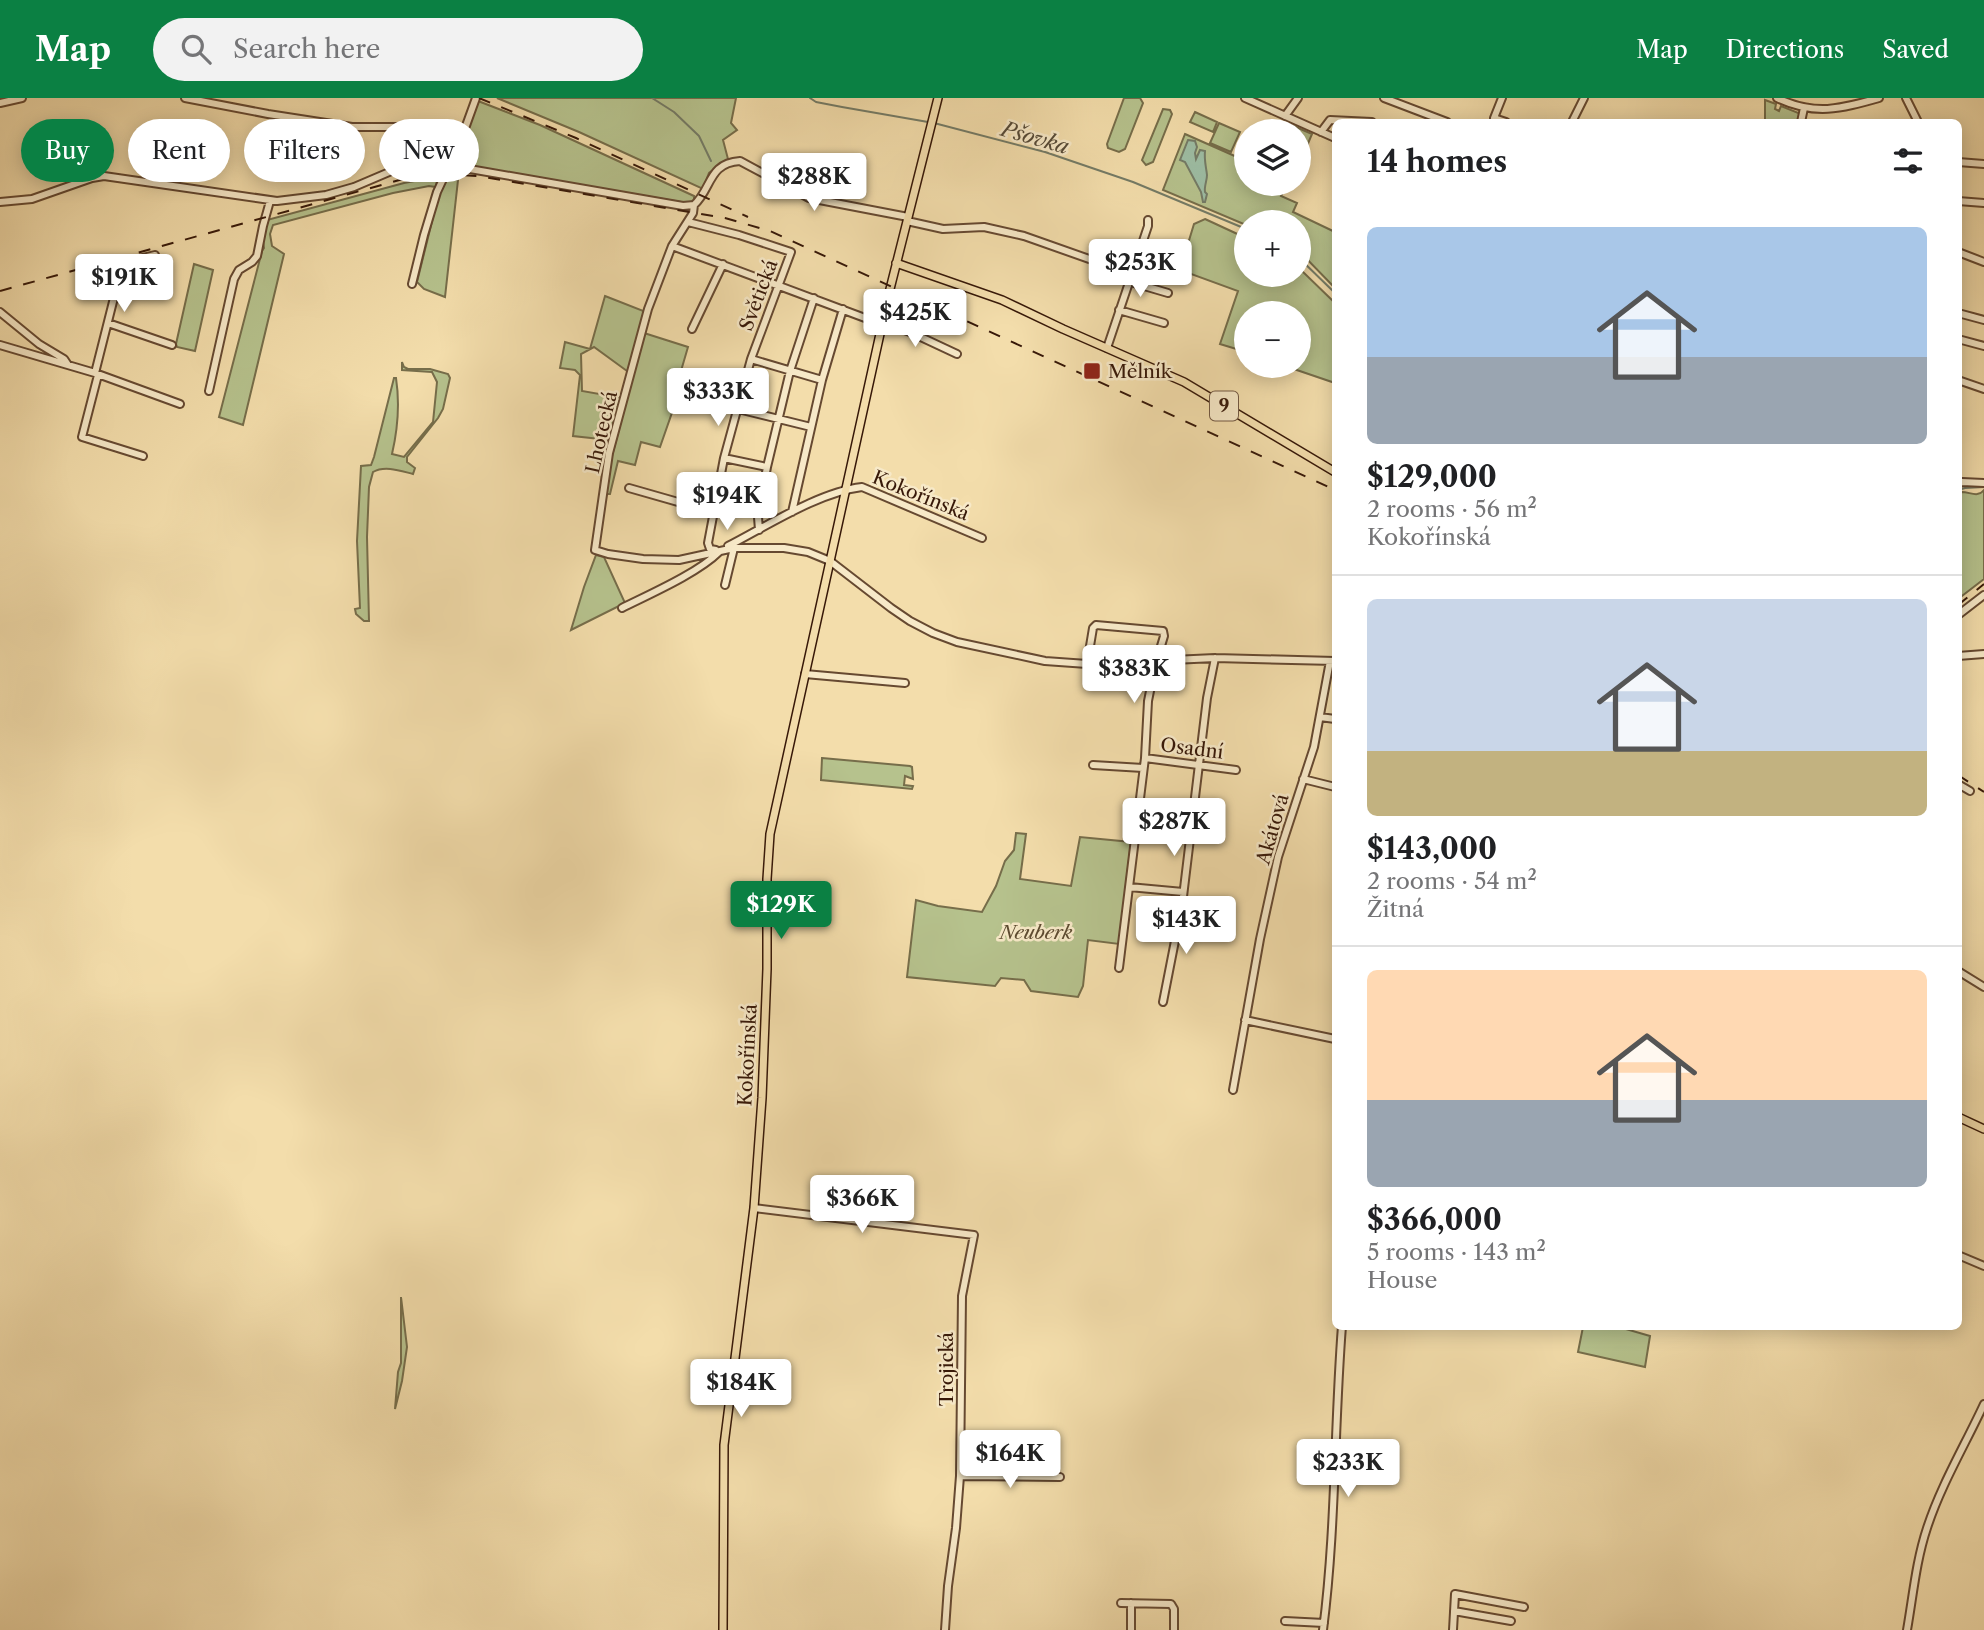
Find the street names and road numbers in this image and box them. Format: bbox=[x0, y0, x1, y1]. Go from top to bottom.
street label: Světická bbox=[734, 256, 783, 334]
street label: Lhotecká bbox=[581, 389, 622, 476]
road number: 9 bbox=[1210, 392, 1238, 420]
street label: Kokořínská bbox=[869, 466, 973, 525]
street label: Osadní bbox=[1159, 733, 1225, 764]
street label: Akátová bbox=[1251, 791, 1293, 868]
street label: Kokořínská bbox=[733, 1003, 762, 1107]
street label: Trojická bbox=[935, 1332, 958, 1406]

